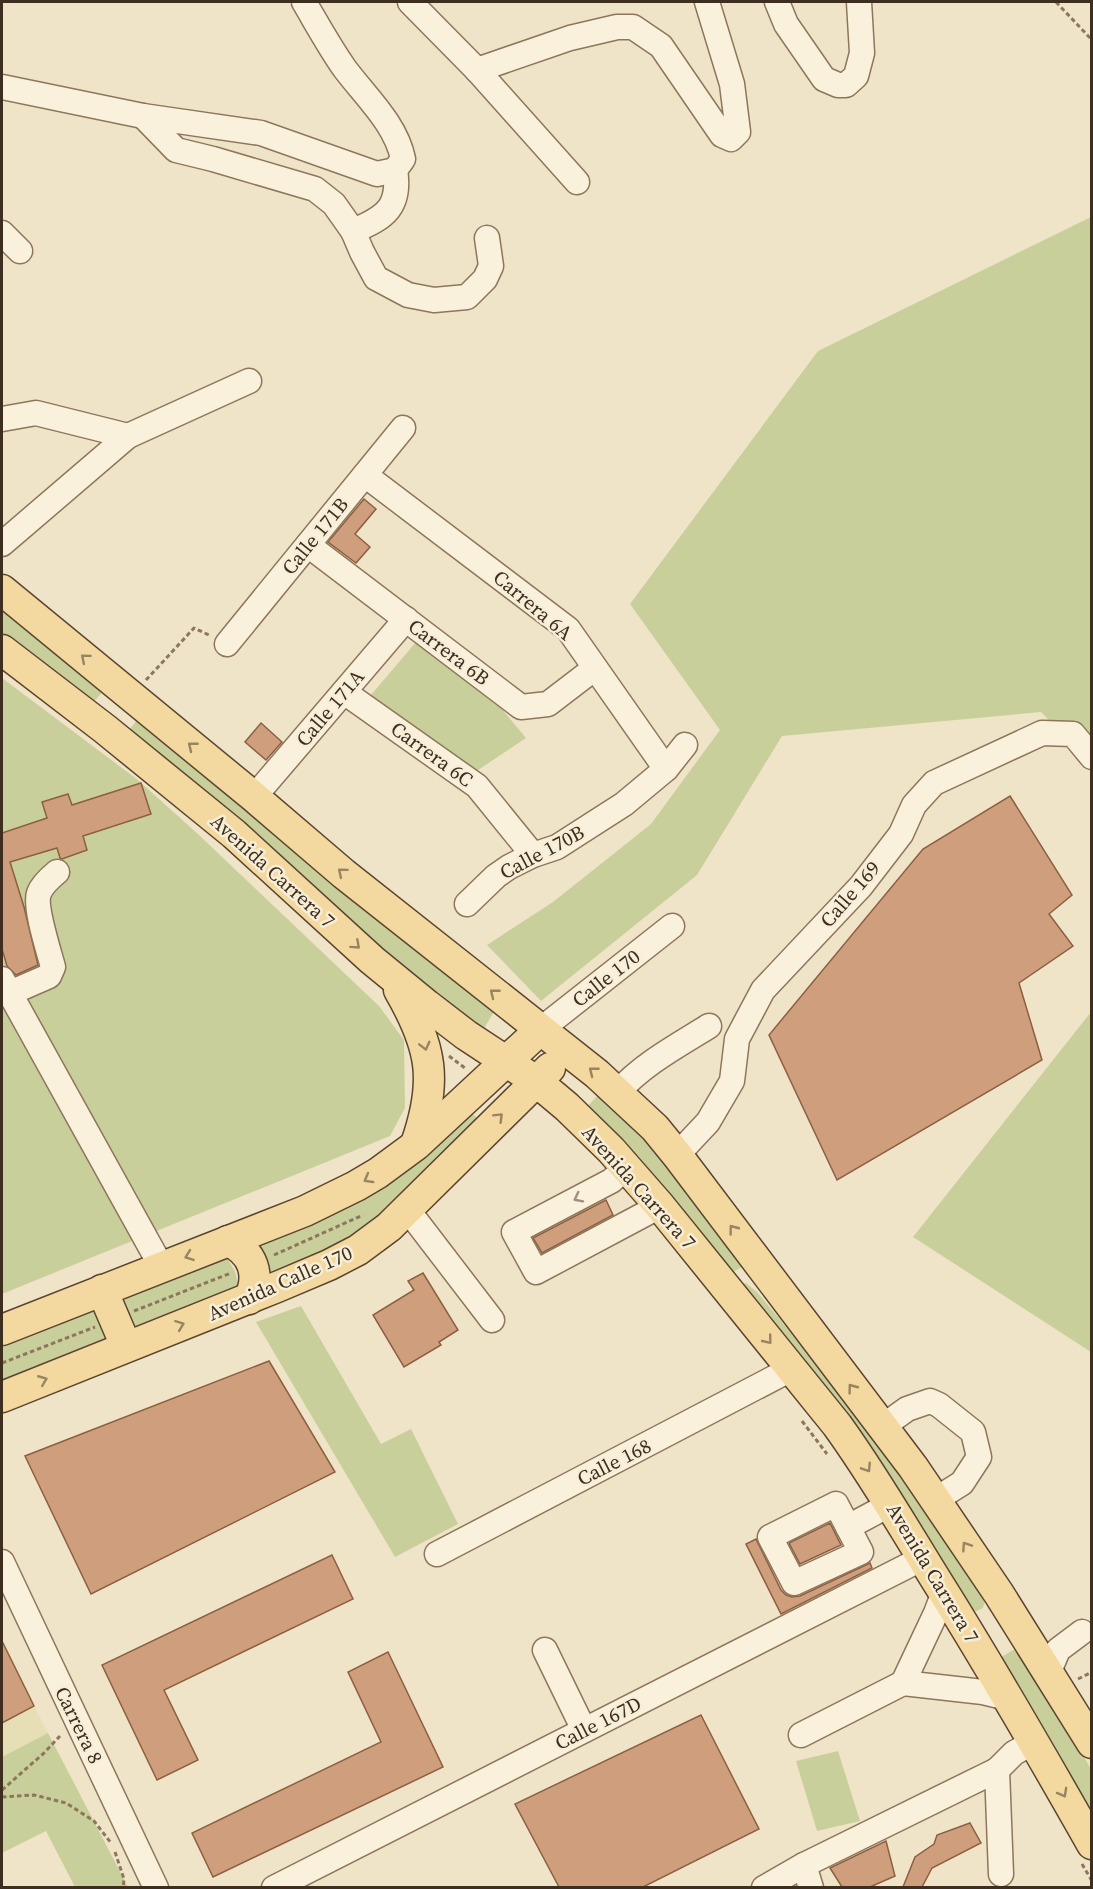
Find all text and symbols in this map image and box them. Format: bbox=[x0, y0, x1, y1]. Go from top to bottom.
street label: Calle 171B bbox=[275, 491, 355, 581]
street label: Carrera 6A bbox=[487, 563, 579, 647]
street label: Carrera 6B bbox=[403, 612, 495, 692]
one-way arrow bbox=[81, 654, 92, 665]
street label: Calle 171A bbox=[289, 663, 371, 753]
street label: Carrera 6C bbox=[385, 715, 479, 793]
one-way arrow bbox=[188, 743, 199, 754]
street label: Avenida Carrera 7 bbox=[205, 807, 341, 935]
street label: Calle 170B bbox=[495, 818, 589, 886]
street label: Calle 169 bbox=[813, 855, 887, 933]
one-way arrow bbox=[338, 868, 349, 879]
one-way arrow bbox=[349, 938, 360, 949]
street label: Calle 170 bbox=[566, 942, 646, 1014]
one-way arrow bbox=[490, 990, 501, 1001]
one-way arrow bbox=[417, 1041, 430, 1051]
one-way arrow bbox=[588, 1067, 599, 1078]
one-way arrow bbox=[492, 1113, 503, 1124]
street label: Avenida Carrera 7 bbox=[575, 1119, 703, 1255]
one-way arrow bbox=[364, 1172, 374, 1183]
one-way arrow bbox=[573, 1191, 584, 1203]
one-way arrow bbox=[729, 1225, 740, 1236]
street label: Avenida Calle 170 bbox=[203, 1239, 357, 1327]
one-way arrow bbox=[185, 1248, 195, 1261]
one-way arrow bbox=[174, 1320, 185, 1333]
one-way arrow bbox=[761, 1334, 772, 1345]
one-way arrow bbox=[36, 1375, 47, 1387]
one-way arrow bbox=[848, 1383, 859, 1394]
street label: Calle 168 bbox=[572, 1431, 656, 1493]
one-way arrow bbox=[860, 1461, 871, 1472]
street label: Avenida Carrera 7 bbox=[880, 1498, 986, 1648]
one-way arrow bbox=[963, 1541, 974, 1552]
street label: Carrera 8 bbox=[48, 1682, 110, 1768]
street label: Calle 167D bbox=[550, 1689, 646, 1757]
one-way arrow bbox=[1056, 1786, 1067, 1797]

